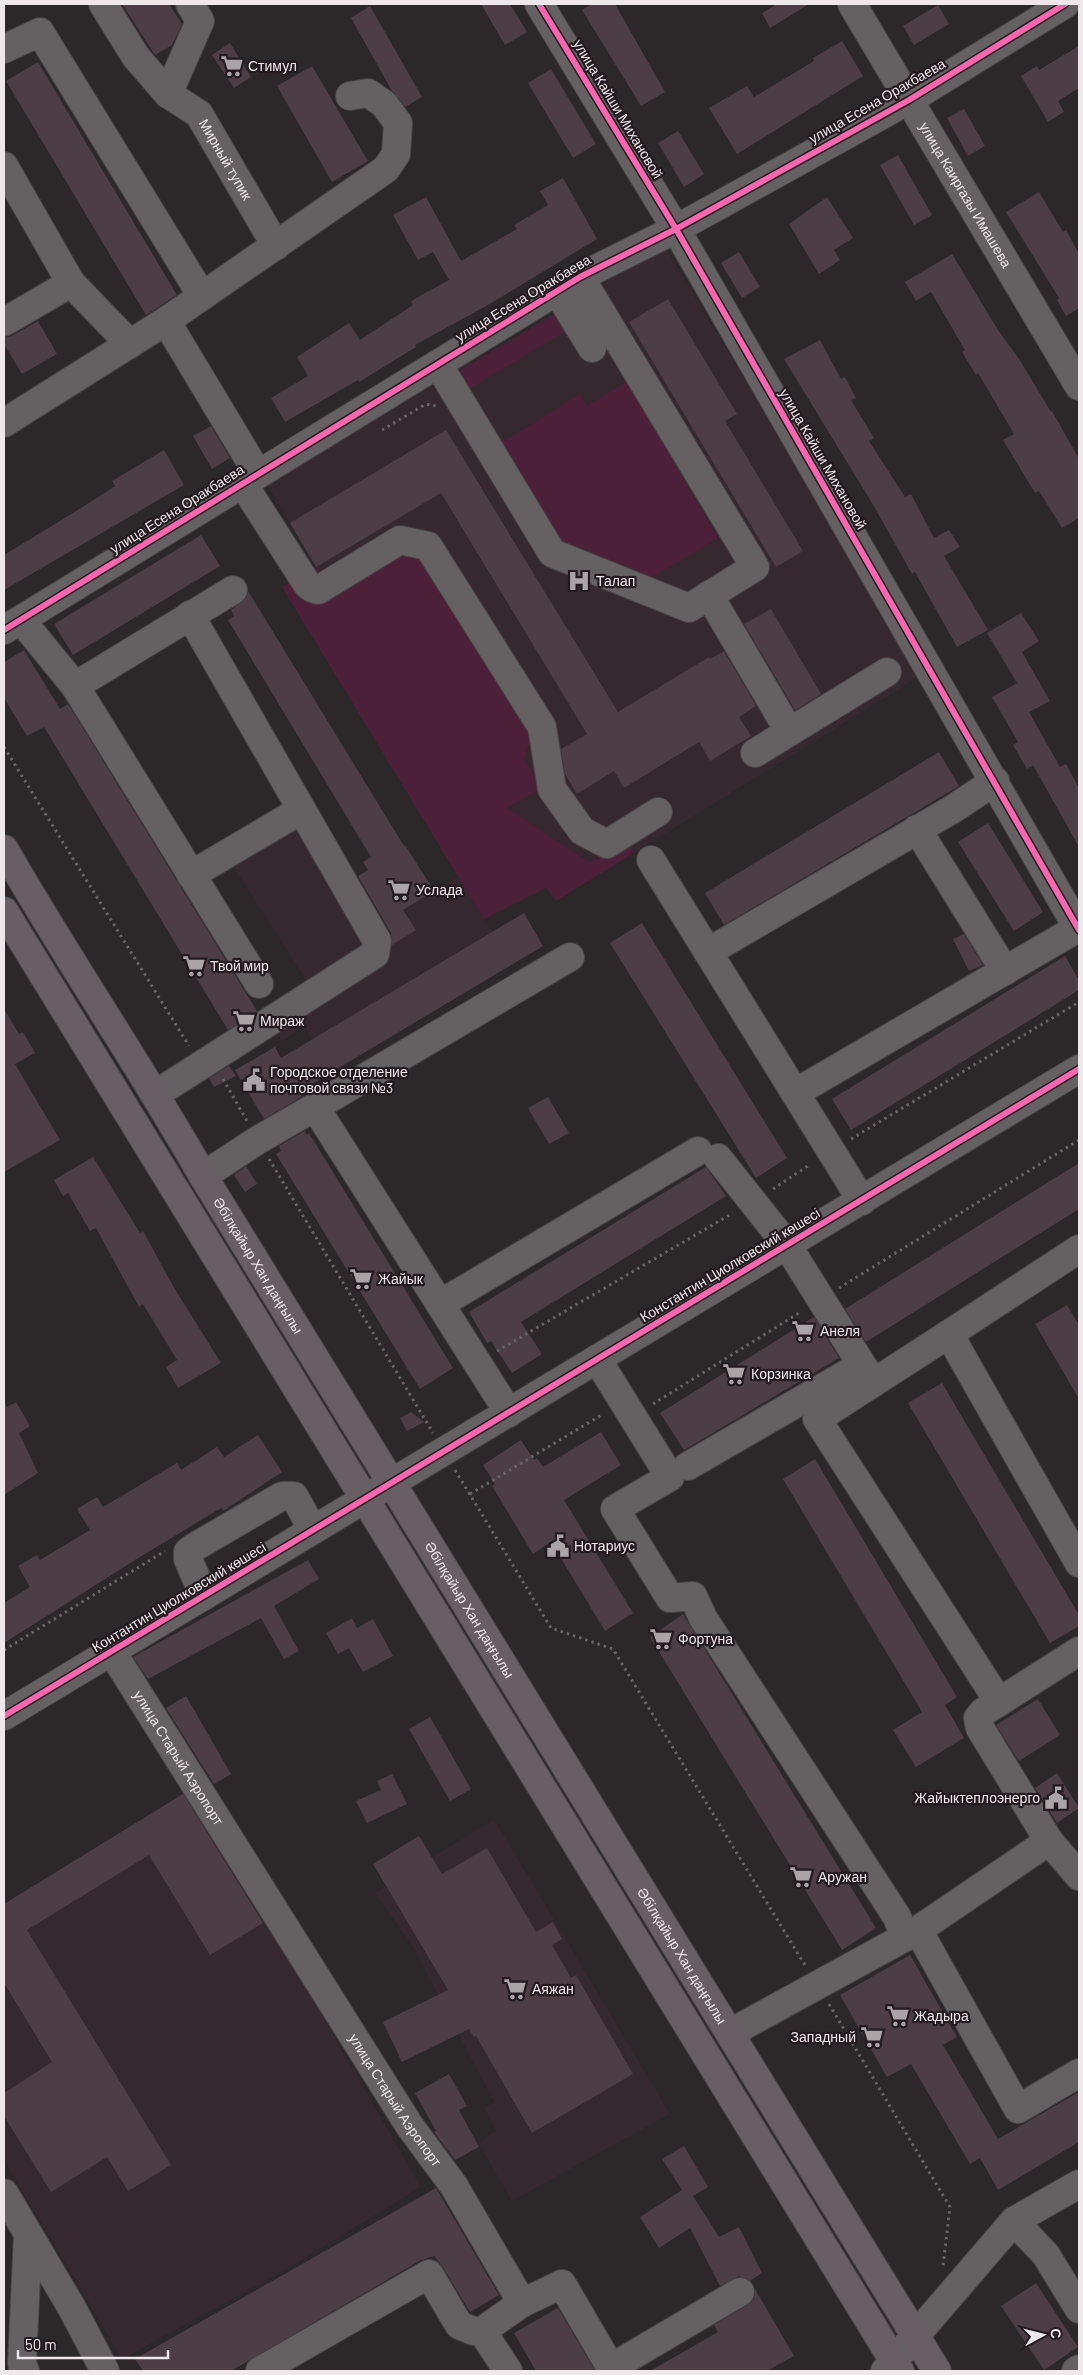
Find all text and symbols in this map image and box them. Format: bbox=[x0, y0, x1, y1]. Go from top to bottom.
street label: улица Кайши Михановой bbox=[570, 36, 667, 181]
supermarket icon: Стимул bbox=[219, 53, 245, 79]
street label: улица Есена Оракбаева bbox=[805, 54, 948, 147]
place label: Стимул bbox=[248, 57, 297, 74]
street label: Мирный тупик bbox=[196, 116, 257, 204]
street label: улица Каиргазы Имашева bbox=[916, 119, 1016, 271]
street label: улица Есена Оракбаева bbox=[452, 250, 594, 345]
street label: улица Кайши Михановой bbox=[776, 385, 871, 532]
street label: улица Есена Оракбаева bbox=[107, 460, 247, 557]
hospital icon: Талап bbox=[566, 568, 592, 594]
place label: Талап bbox=[596, 572, 635, 589]
supermarket icon: Услада bbox=[386, 877, 412, 903]
place label: Услада bbox=[416, 881, 463, 898]
supermarket icon: Твой мир bbox=[181, 953, 207, 979]
place label: Твой мир bbox=[210, 957, 269, 974]
supermarket icon: Мираж bbox=[231, 1008, 257, 1034]
place label: Мираж bbox=[260, 1012, 305, 1029]
place label: Городское отделение почтовой связи №3 bbox=[270, 1063, 408, 1096]
public building icon: Городское отделение почтовой связи №3 bbox=[241, 1067, 267, 1093]
street label: Әбілқайыр Хан даңғылы bbox=[210, 1194, 307, 1337]
street label: Константин Циолковский көшесі bbox=[637, 1204, 823, 1325]
supermarket icon: Жайык bbox=[348, 1266, 374, 1292]
place label: Жайык bbox=[378, 1270, 424, 1287]
supermarket icon: Анеля bbox=[790, 1318, 816, 1344]
place label: Анеля bbox=[820, 1322, 860, 1339]
supermarket icon: Корзинка bbox=[721, 1361, 747, 1387]
place label: Корзинка bbox=[751, 1365, 811, 1382]
public building icon: Нотариус bbox=[545, 1533, 571, 1559]
place label: Нотариус bbox=[574, 1537, 635, 1554]
street label: Контантин Циолковский көшесі bbox=[89, 1538, 269, 1655]
street label: Әбілқайыр Хан даңғылы bbox=[422, 1538, 518, 1681]
supermarket icon: Фортуна bbox=[648, 1626, 674, 1652]
place label: Фортуна bbox=[678, 1630, 733, 1647]
street label: улица Старый Аэропорт bbox=[130, 1687, 228, 1829]
public building icon: Жайыктеплоэнерго bbox=[1043, 1785, 1069, 1811]
place label: Жайыктеплоэнерго bbox=[914, 1789, 1040, 1806]
supermarket icon: Аружан bbox=[788, 1864, 814, 1890]
place label: Аружан bbox=[818, 1868, 867, 1885]
street label: Әбілқайыр Хан даңғылы bbox=[634, 1884, 731, 2027]
supermarket icon: Аяжан bbox=[502, 1976, 528, 2002]
place label: Аяжан bbox=[532, 1980, 574, 1997]
supermarket icon: Жадыра bbox=[885, 2003, 911, 2029]
place label: Жадыра bbox=[914, 2007, 969, 2024]
supermarket icon: Западный bbox=[859, 2024, 885, 2050]
place label: Западный bbox=[791, 2028, 856, 2045]
street label: улица Старый Аэропорт bbox=[346, 2030, 446, 2170]
north arrow bbox=[1018, 2310, 1068, 2360]
text: С bbox=[1047, 2327, 1065, 2339]
scale bar bbox=[18, 2328, 168, 2360]
text: 50 m bbox=[25, 2335, 57, 2353]

